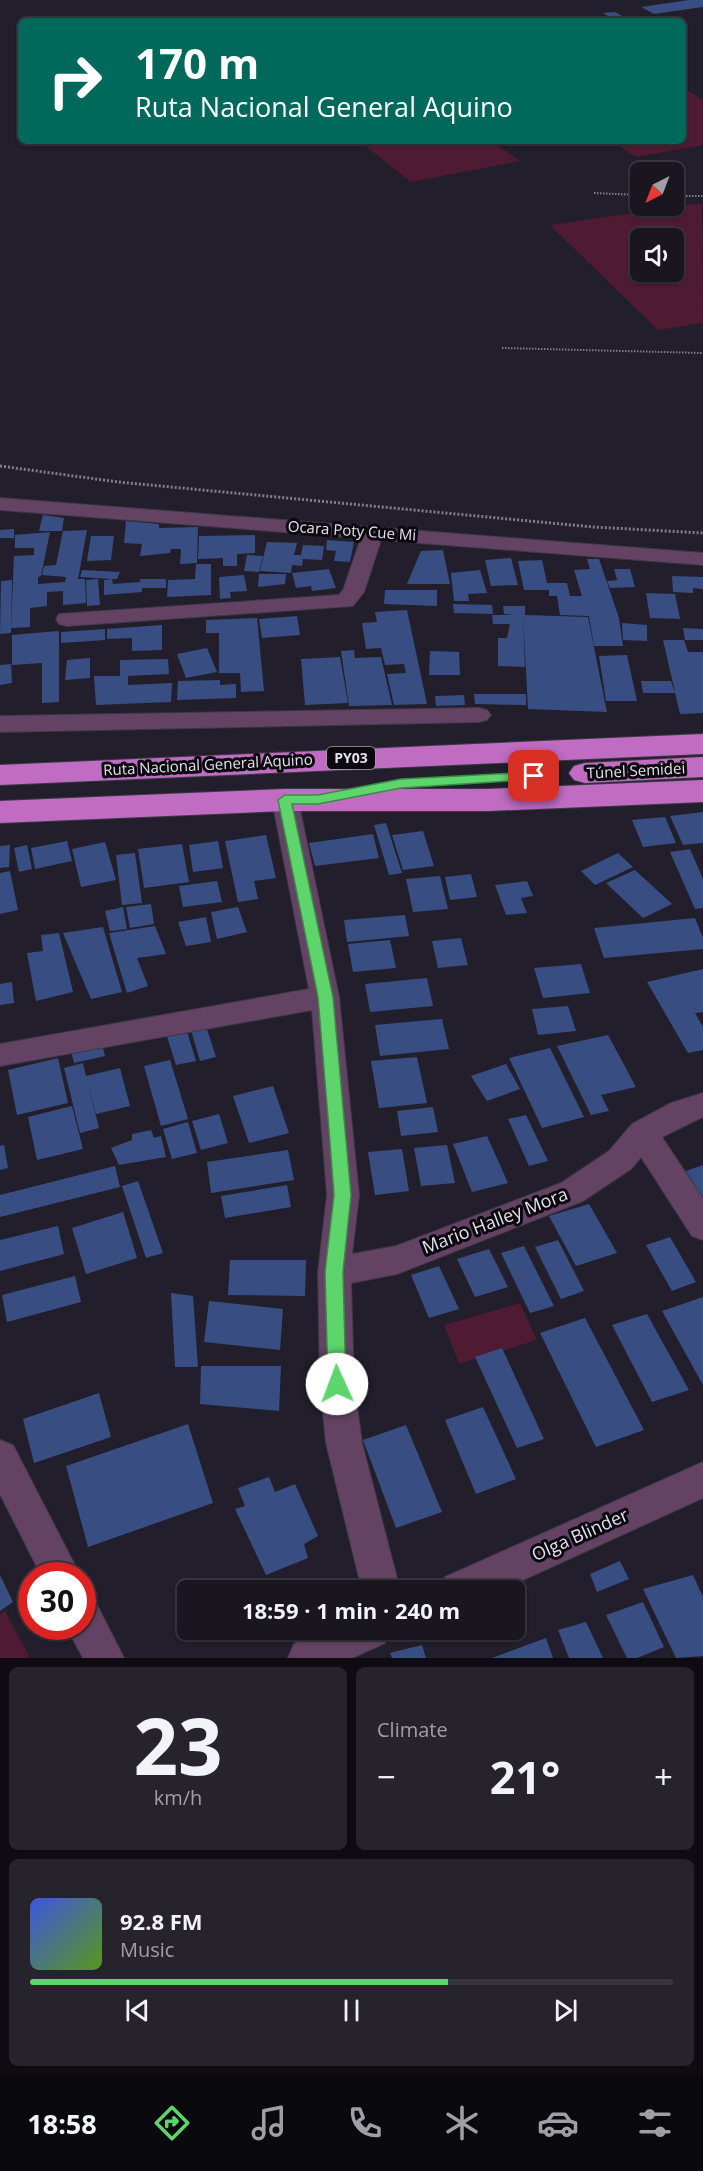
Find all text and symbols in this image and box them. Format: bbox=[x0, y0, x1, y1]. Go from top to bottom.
text: 170 m bbox=[135, 34, 259, 91]
icon: right bbox=[36, 42, 114, 120]
text: Ruta Nacional General Aquino bbox=[135, 88, 513, 125]
north arrow bbox=[630, 162, 684, 216]
map controls bbox=[630, 162, 684, 282]
button: sound bbox=[630, 228, 684, 282]
street label: Ocara Poty Cue Mi bbox=[287, 516, 417, 544]
road number: PY03 bbox=[327, 747, 375, 769]
street label: Ruta Nacional General Aquino bbox=[103, 749, 313, 779]
pin bbox=[508, 750, 559, 801]
street label: Túnel Semidei bbox=[586, 757, 686, 783]
icon: arrive bbox=[517, 759, 550, 792]
street label: Mario Halley Mora bbox=[418, 1181, 571, 1259]
position arrow bbox=[305, 1352, 369, 1416]
street label: Olga Blinder bbox=[528, 1502, 632, 1566]
speed limit sign: 30 bbox=[18, 1562, 96, 1640]
text: 18:59 · 1 min · 240 m bbox=[242, 1595, 460, 1625]
text: 23 bbox=[133, 1692, 223, 1798]
text: Climate bbox=[377, 1716, 448, 1743]
text: 21° bbox=[490, 1746, 560, 1807]
text: − bbox=[377, 1754, 396, 1799]
text: + bbox=[654, 1754, 673, 1799]
text: km/h bbox=[154, 1784, 202, 1811]
text: 92.8 FM bbox=[120, 1906, 203, 1936]
text: Music bbox=[120, 1936, 174, 1963]
icon: previous bbox=[121, 1994, 154, 2027]
icon: pause bbox=[335, 1994, 368, 2027]
icon: next bbox=[549, 1994, 582, 2027]
icon: directions bbox=[151, 2102, 193, 2144]
icon: music bbox=[248, 2102, 290, 2144]
icon: phone bbox=[344, 2102, 386, 2144]
icon: climate bbox=[441, 2102, 483, 2144]
icon: car bbox=[537, 2102, 579, 2144]
icon: filters bbox=[634, 2102, 676, 2144]
text: 18:58 bbox=[27, 2105, 97, 2142]

